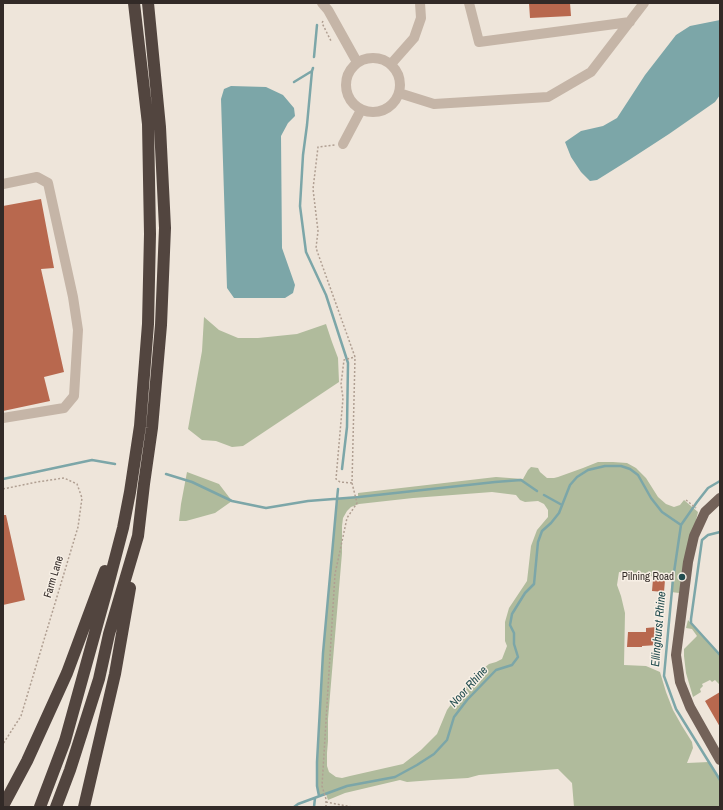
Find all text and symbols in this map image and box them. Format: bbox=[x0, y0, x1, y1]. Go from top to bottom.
street label: Farm Lane bbox=[41, 554, 67, 600]
place label: Pilning Road bbox=[622, 570, 674, 584]
marker: Pilning Road bbox=[677, 572, 687, 582]
water label: Ellinghurst Rhine bbox=[649, 591, 669, 667]
water label: Noor Rhine bbox=[447, 663, 491, 711]

